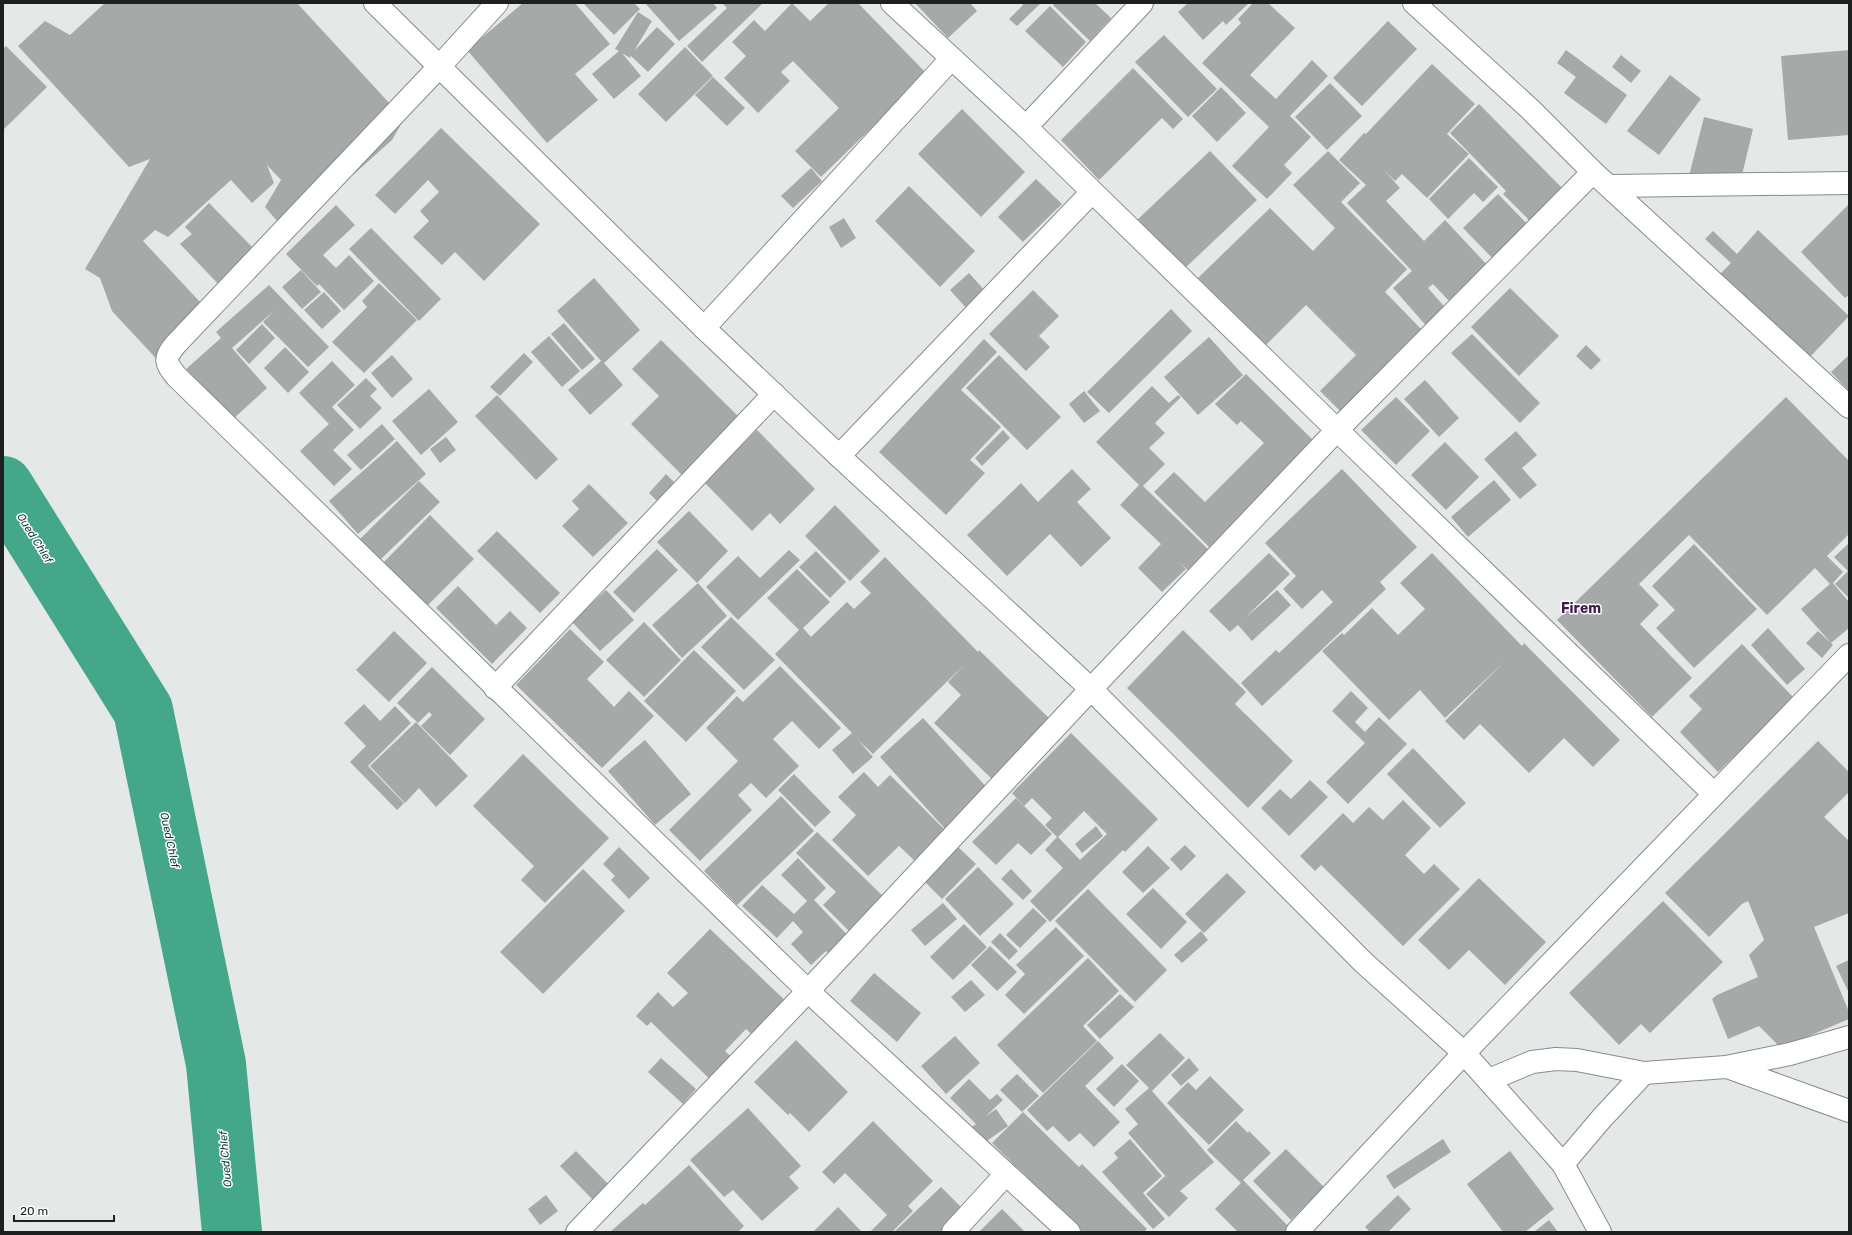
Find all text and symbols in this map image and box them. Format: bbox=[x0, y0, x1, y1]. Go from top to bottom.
water label: Oued Chlef bbox=[14, 511, 56, 567]
district label: Firem bbox=[1561, 600, 1601, 617]
water label: Oued Chlef bbox=[157, 811, 182, 871]
water label: Oued Chlef bbox=[216, 1128, 234, 1188]
scale bar bbox=[14, 1197, 114, 1223]
text: 20 m bbox=[20, 1204, 48, 1218]

